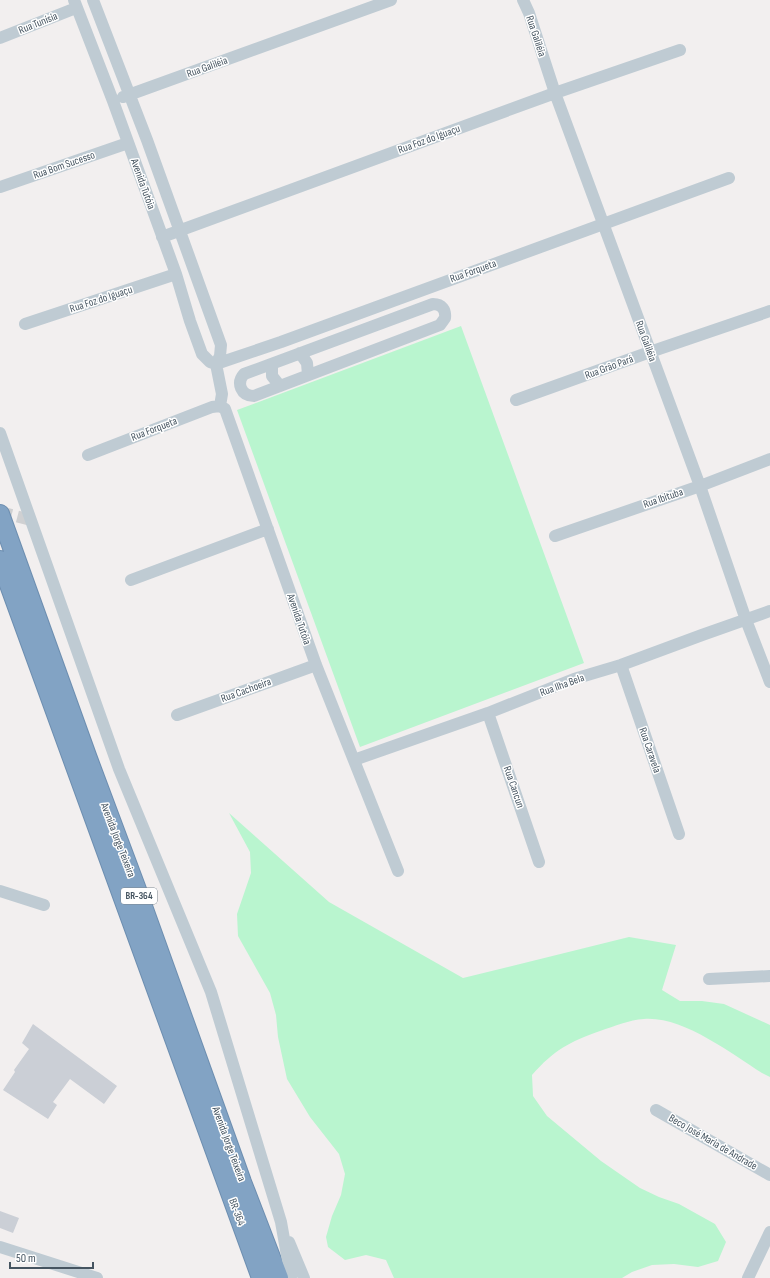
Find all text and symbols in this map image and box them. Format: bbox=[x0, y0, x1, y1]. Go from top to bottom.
street label: Rua Tunísia bbox=[17, 9, 59, 37]
street label: Rua Galiléia bbox=[523, 14, 549, 58]
street label: Rua Galiléia bbox=[185, 54, 229, 80]
street label: Rua Foz do Iguaçu bbox=[396, 122, 462, 156]
street label: Rua Bom Sucesso bbox=[31, 148, 97, 182]
street label: Avenida Tutóia bbox=[128, 156, 158, 211]
street label: Rua Forqueta bbox=[448, 257, 498, 285]
street label: Rua Foz do Iguaçu bbox=[68, 283, 134, 315]
street label: Rua Galiléia bbox=[633, 319, 659, 363]
street label: Rua Grão Pará bbox=[583, 352, 635, 382]
street label: Rua Forqueta bbox=[129, 414, 179, 444]
street label: Rua Ibituba bbox=[641, 485, 685, 511]
street label: Avenida Tutóia bbox=[284, 591, 314, 646]
street label: Rua Ilha Bela bbox=[538, 671, 586, 699]
street label: Rua Cachoeira bbox=[219, 675, 273, 705]
street label: Rua Caravela bbox=[636, 726, 664, 774]
street label: Rua Cancun bbox=[501, 764, 527, 810]
street label: Avenida Jorge Teixeira bbox=[98, 800, 138, 879]
road number: BR-364 bbox=[121, 888, 157, 904]
street label: Avenida Jorge Teixeira bbox=[209, 1104, 249, 1183]
street label: Beco José Maria de Andrade bbox=[666, 1111, 760, 1173]
street label: BR-364 bbox=[226, 1197, 248, 1228]
scale bar bbox=[10, 1244, 93, 1270]
text: 50 m bbox=[16, 1251, 36, 1266]

